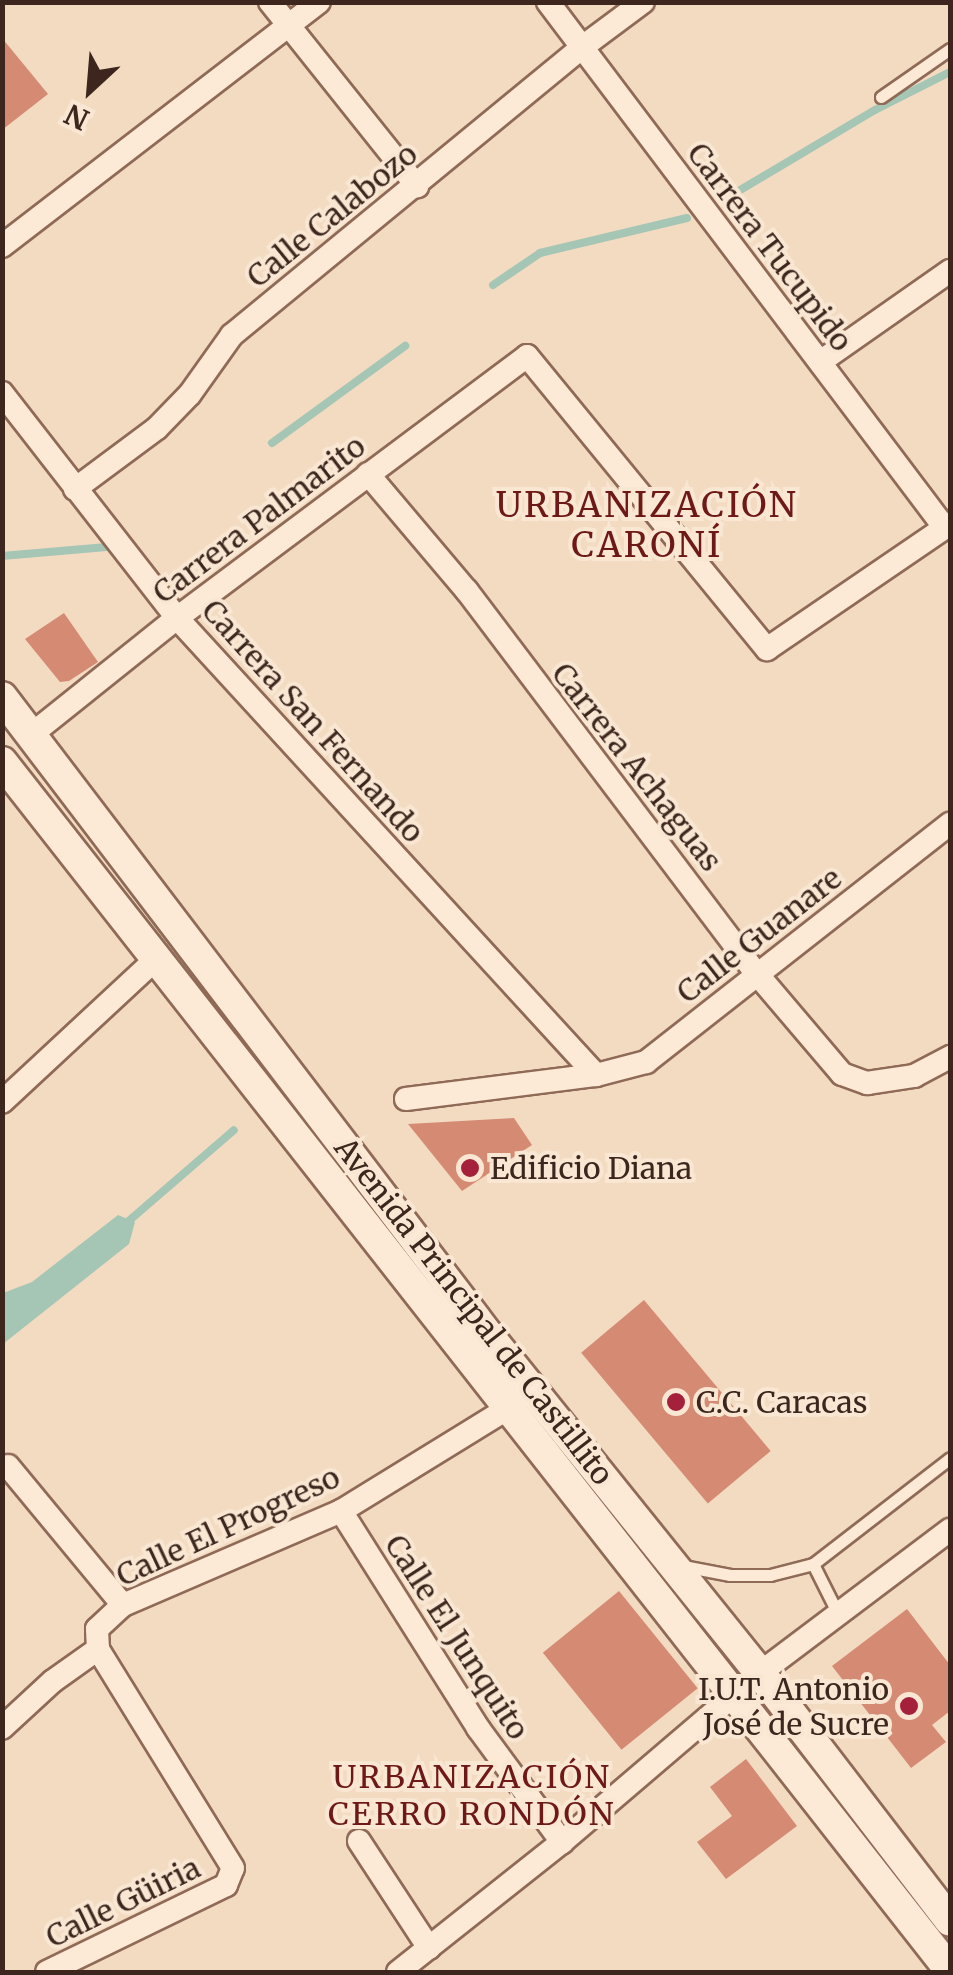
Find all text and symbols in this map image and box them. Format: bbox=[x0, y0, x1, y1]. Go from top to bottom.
north arrow bbox=[40, 40, 140, 140]
text: N bbox=[59, 96, 95, 138]
street label: Calle Calabozo bbox=[240, 135, 424, 295]
street label: Carrera Tucupido bbox=[680, 136, 860, 358]
street label: Carrera Palmarito bbox=[146, 428, 372, 610]
district label: URBANIZACIÓN CARONÍ bbox=[496, 484, 798, 566]
street label: Carrera San Fernando bbox=[195, 592, 431, 850]
street label: Carrera Achaguas bbox=[545, 656, 729, 878]
street label: Calle Guanare bbox=[670, 860, 848, 1010]
street label: Avenida Principal de Castillito bbox=[327, 1130, 621, 1492]
place label: Edificio Diana bbox=[490, 1150, 692, 1186]
marker: Edificio Diana bbox=[459, 1157, 481, 1179]
place label: C.C. Caracas bbox=[696, 1384, 867, 1420]
marker: C.C. Caracas bbox=[665, 1391, 687, 1413]
street label: Calle El Progreso bbox=[111, 1459, 345, 1593]
street label: Calle El Junquito bbox=[378, 1528, 536, 1746]
place label: I.U.T. Antonio José de Sucre bbox=[698, 1671, 889, 1742]
marker: I.U.T. Antonio José de Sucre bbox=[898, 1695, 920, 1717]
district label: URBANIZACIÓN CERRO RONDÓN bbox=[328, 1759, 616, 1834]
street label: Calle Güiria bbox=[40, 1849, 206, 1955]

